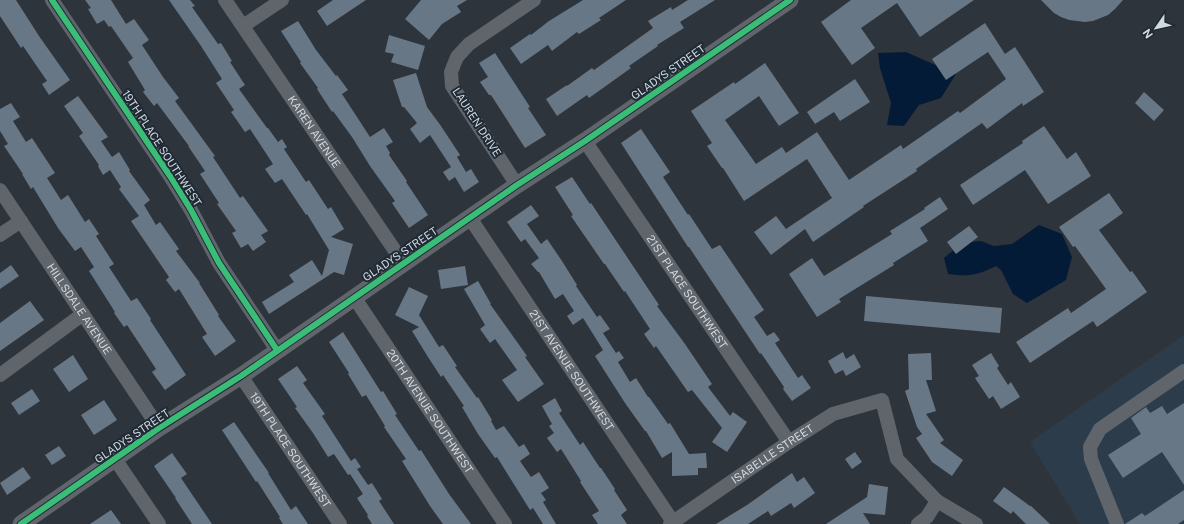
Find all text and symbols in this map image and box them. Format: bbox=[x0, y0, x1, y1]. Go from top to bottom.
north arrow bbox=[1136, 8, 1176, 48]
text: N bbox=[1140, 27, 1155, 41]
street label: GLADYS STREET bbox=[629, 42, 708, 102]
street label: LAUREN DRIVE bbox=[450, 85, 504, 159]
street label: 19TH PLACE SOUTHWEST bbox=[120, 88, 204, 209]
street label: KAREN AVENUE bbox=[286, 93, 343, 170]
street label: GLADYS STREET bbox=[360, 224, 440, 283]
street label: 21ST PLACE SOUTHWEST bbox=[644, 233, 730, 351]
street label: HILLSDALE AVENUE bbox=[45, 261, 114, 357]
street label: 21ST AVENUE SOUTHWEST bbox=[527, 307, 617, 433]
street label: 20TH AVENUE SOUTHWEST bbox=[384, 347, 476, 476]
street label: 19TH PLACE SOUTHWEST bbox=[248, 390, 334, 510]
street label: GLADYS STREET bbox=[92, 406, 172, 465]
street label: ISABELLE STREET bbox=[729, 422, 816, 486]

